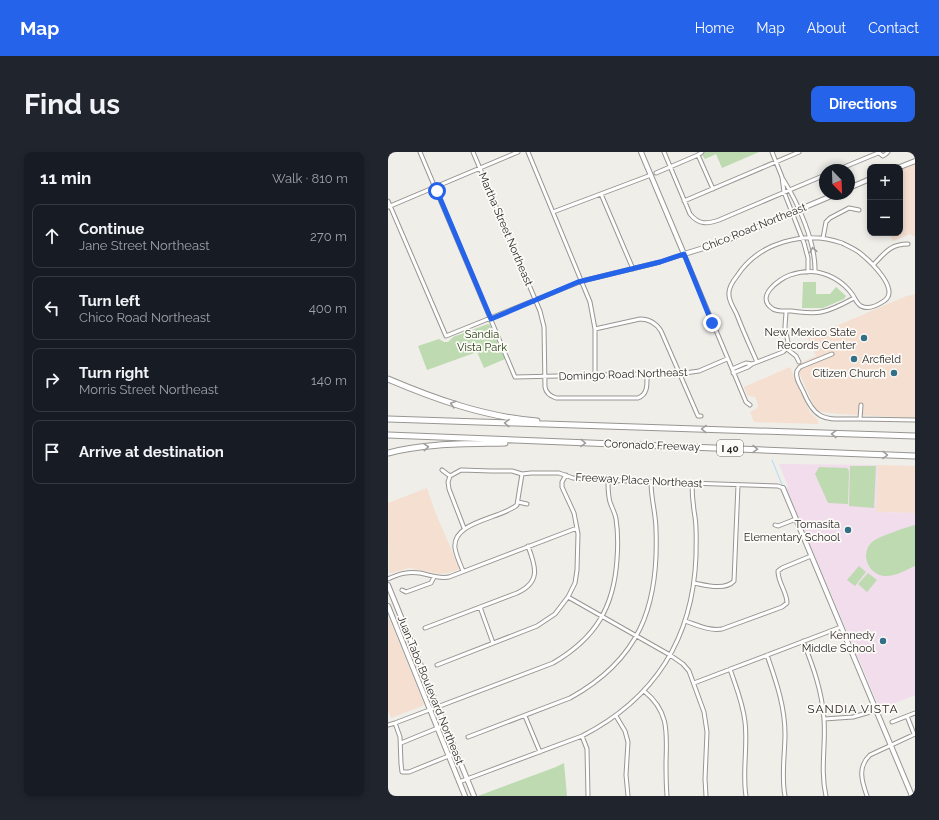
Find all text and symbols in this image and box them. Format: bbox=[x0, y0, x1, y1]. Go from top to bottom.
text: Map bbox=[20, 17, 59, 39]
text: Home bbox=[695, 20, 734, 36]
text: Map bbox=[756, 20, 785, 36]
text: About bbox=[807, 20, 846, 36]
text: Contact bbox=[868, 20, 919, 36]
button: Directions bbox=[811, 86, 915, 122]
text: Find us bbox=[24, 88, 120, 121]
north arrow bbox=[819, 164, 855, 200]
map controls bbox=[867, 164, 903, 236]
button: + bbox=[867, 164, 903, 200]
text: 11 min bbox=[40, 168, 91, 188]
text: Walk · 810 m bbox=[272, 171, 348, 186]
street label: Martha Street Northeast bbox=[476, 171, 535, 288]
route start bbox=[428, 182, 446, 200]
street label: Chico Road Northeast bbox=[700, 200, 808, 254]
button: − bbox=[867, 200, 903, 236]
text: Continue bbox=[79, 220, 144, 238]
icon: ahead bbox=[41, 225, 63, 247]
text: 270 m bbox=[310, 229, 347, 244]
text: Jane Street Northeast bbox=[79, 238, 210, 253]
one-way arrow bbox=[809, 247, 817, 253]
text: Turn left bbox=[79, 292, 140, 310]
icon: left bbox=[41, 297, 63, 319]
text: 400 m bbox=[309, 301, 347, 316]
text: Chico Road Northeast bbox=[79, 310, 210, 325]
route end bbox=[703, 314, 721, 332]
place label: New Mexico State Records Center bbox=[765, 326, 857, 352]
park label: Sandia Vista Park bbox=[457, 328, 507, 354]
marker: New Mexico State Records Center bbox=[859, 333, 869, 343]
place label: Arcfield bbox=[862, 353, 901, 366]
marker: Arcfield bbox=[849, 354, 859, 364]
text: Turn right bbox=[79, 364, 149, 382]
street label: Domingo Road Northeast bbox=[558, 366, 688, 383]
place label: Citizen Church bbox=[812, 367, 886, 380]
marker: Citizen Church bbox=[889, 368, 899, 378]
icon: right bbox=[41, 369, 63, 391]
text: 140 m bbox=[311, 373, 347, 388]
text: Morris Street Northeast bbox=[79, 382, 218, 397]
one-way arrow bbox=[450, 400, 457, 409]
one-way arrow bbox=[504, 419, 510, 428]
one-way arrow bbox=[701, 425, 707, 434]
one-way arrow bbox=[831, 430, 837, 438]
street label: Coronado Freeway bbox=[604, 437, 700, 454]
one-way arrow bbox=[580, 439, 586, 447]
road number: I 40 bbox=[717, 440, 743, 456]
icon: arrive bbox=[41, 441, 63, 463]
one-way arrow bbox=[423, 442, 429, 451]
text: Arrive at destination bbox=[79, 443, 224, 461]
one-way arrow bbox=[752, 445, 758, 453]
one-way arrow bbox=[882, 451, 888, 459]
street label: Freeway Place Northeast bbox=[575, 471, 703, 490]
place label: Tomasita Elementary School bbox=[744, 518, 840, 544]
marker: Tomasita Elementary School bbox=[843, 525, 853, 535]
street label: Juan Tabo Boulevard Northeast bbox=[395, 614, 467, 767]
place label: Kennedy Middle School bbox=[802, 629, 875, 655]
marker: Kennedy Middle School bbox=[878, 636, 888, 646]
district label: SANDIA VISTA bbox=[807, 702, 899, 716]

